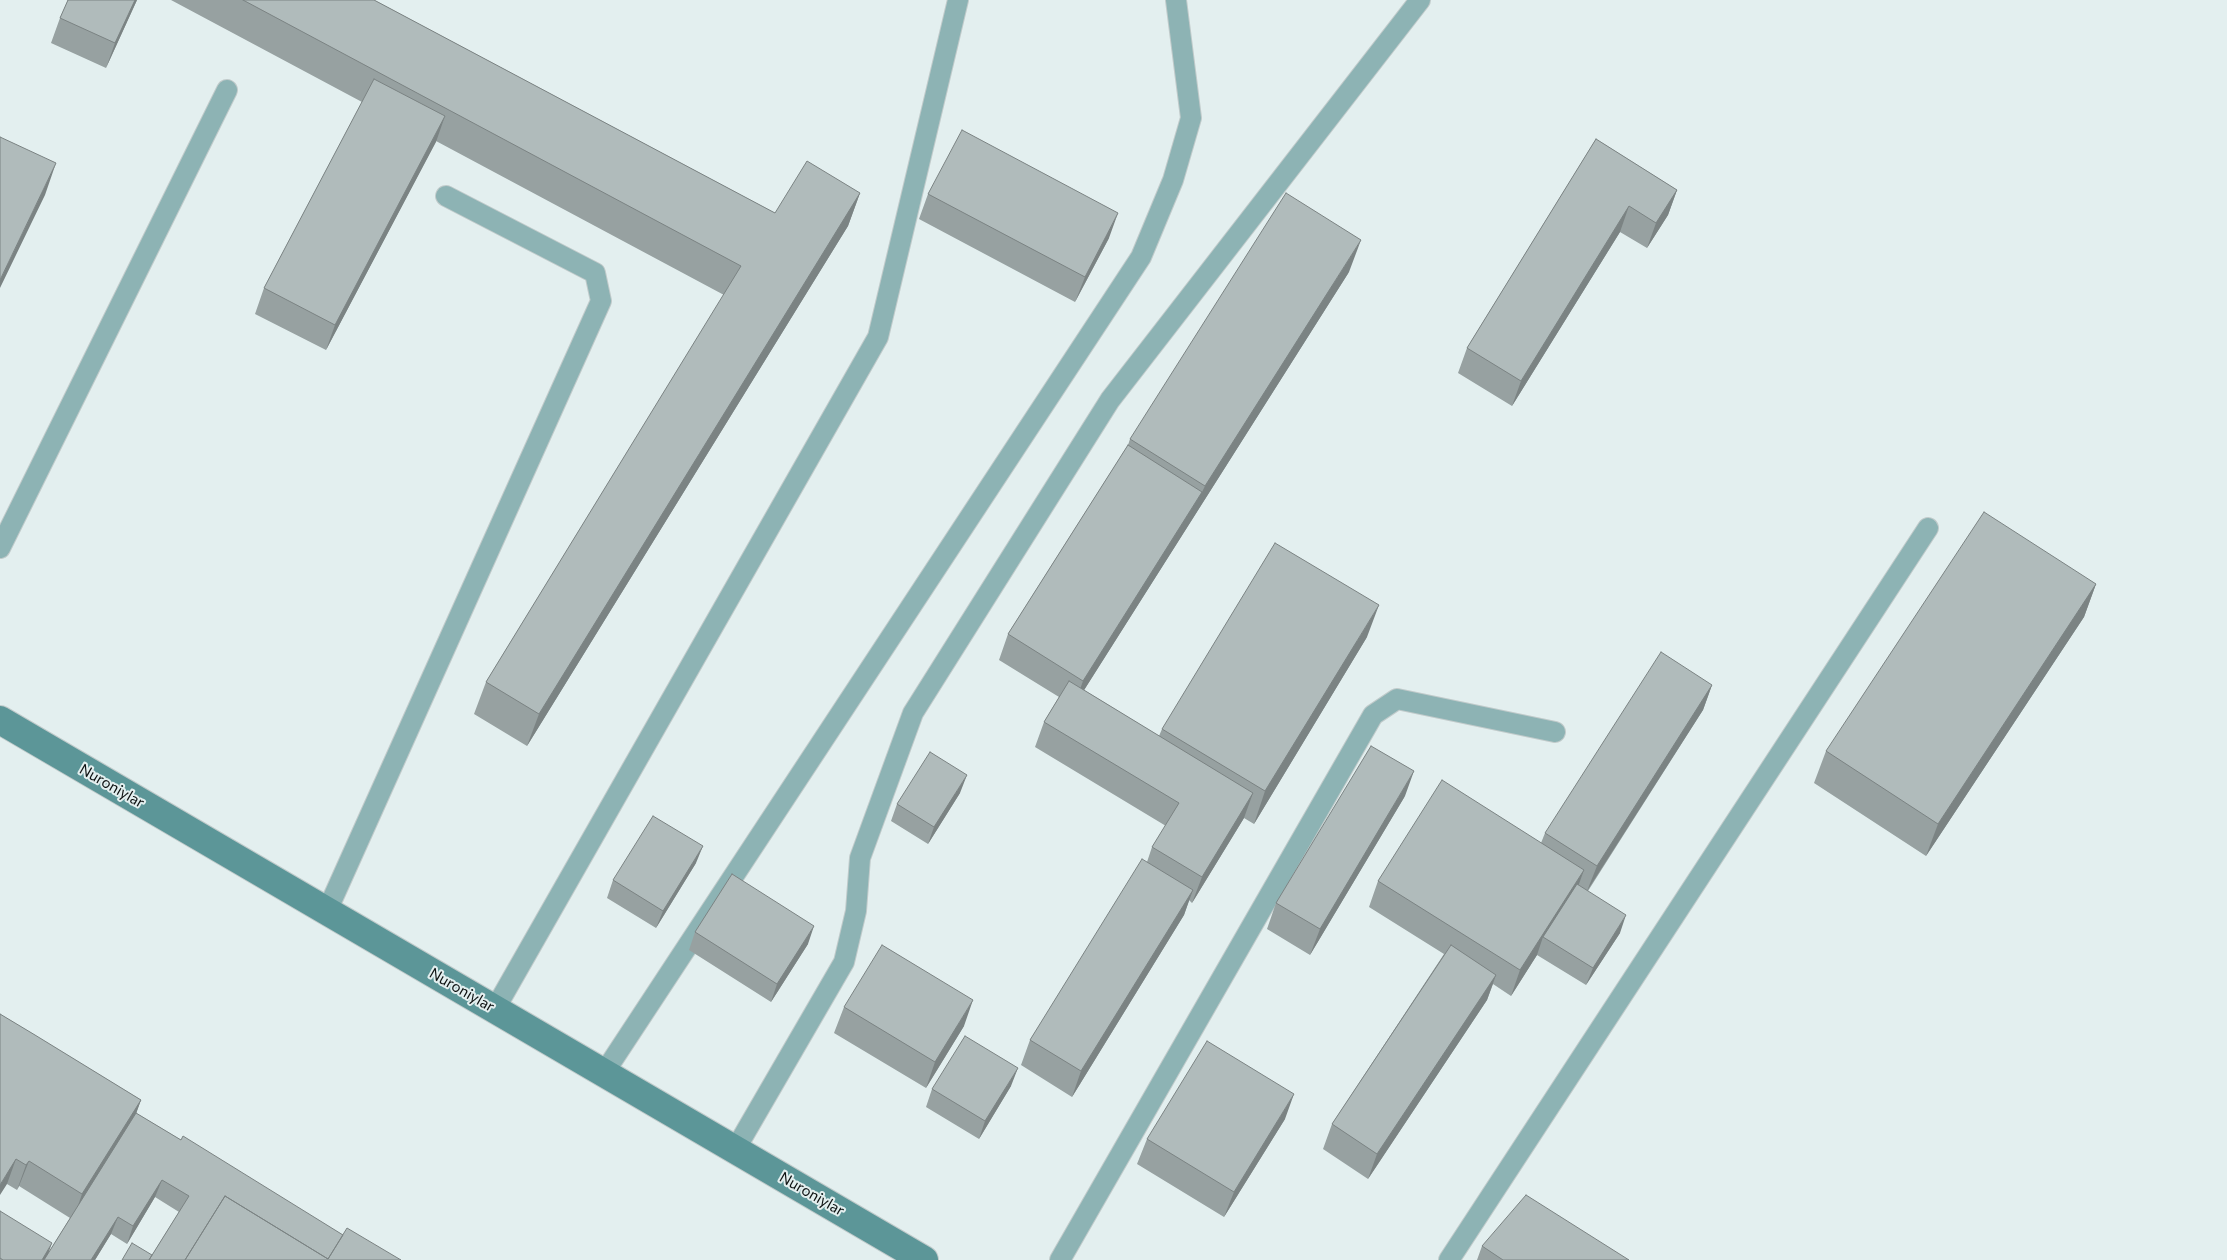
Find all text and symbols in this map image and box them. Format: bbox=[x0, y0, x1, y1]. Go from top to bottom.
street label: Nuroniylar bbox=[76, 760, 148, 812]
street label: Nuroniylar bbox=[426, 964, 498, 1016]
street label: Nuroniylar bbox=[776, 1168, 848, 1220]

